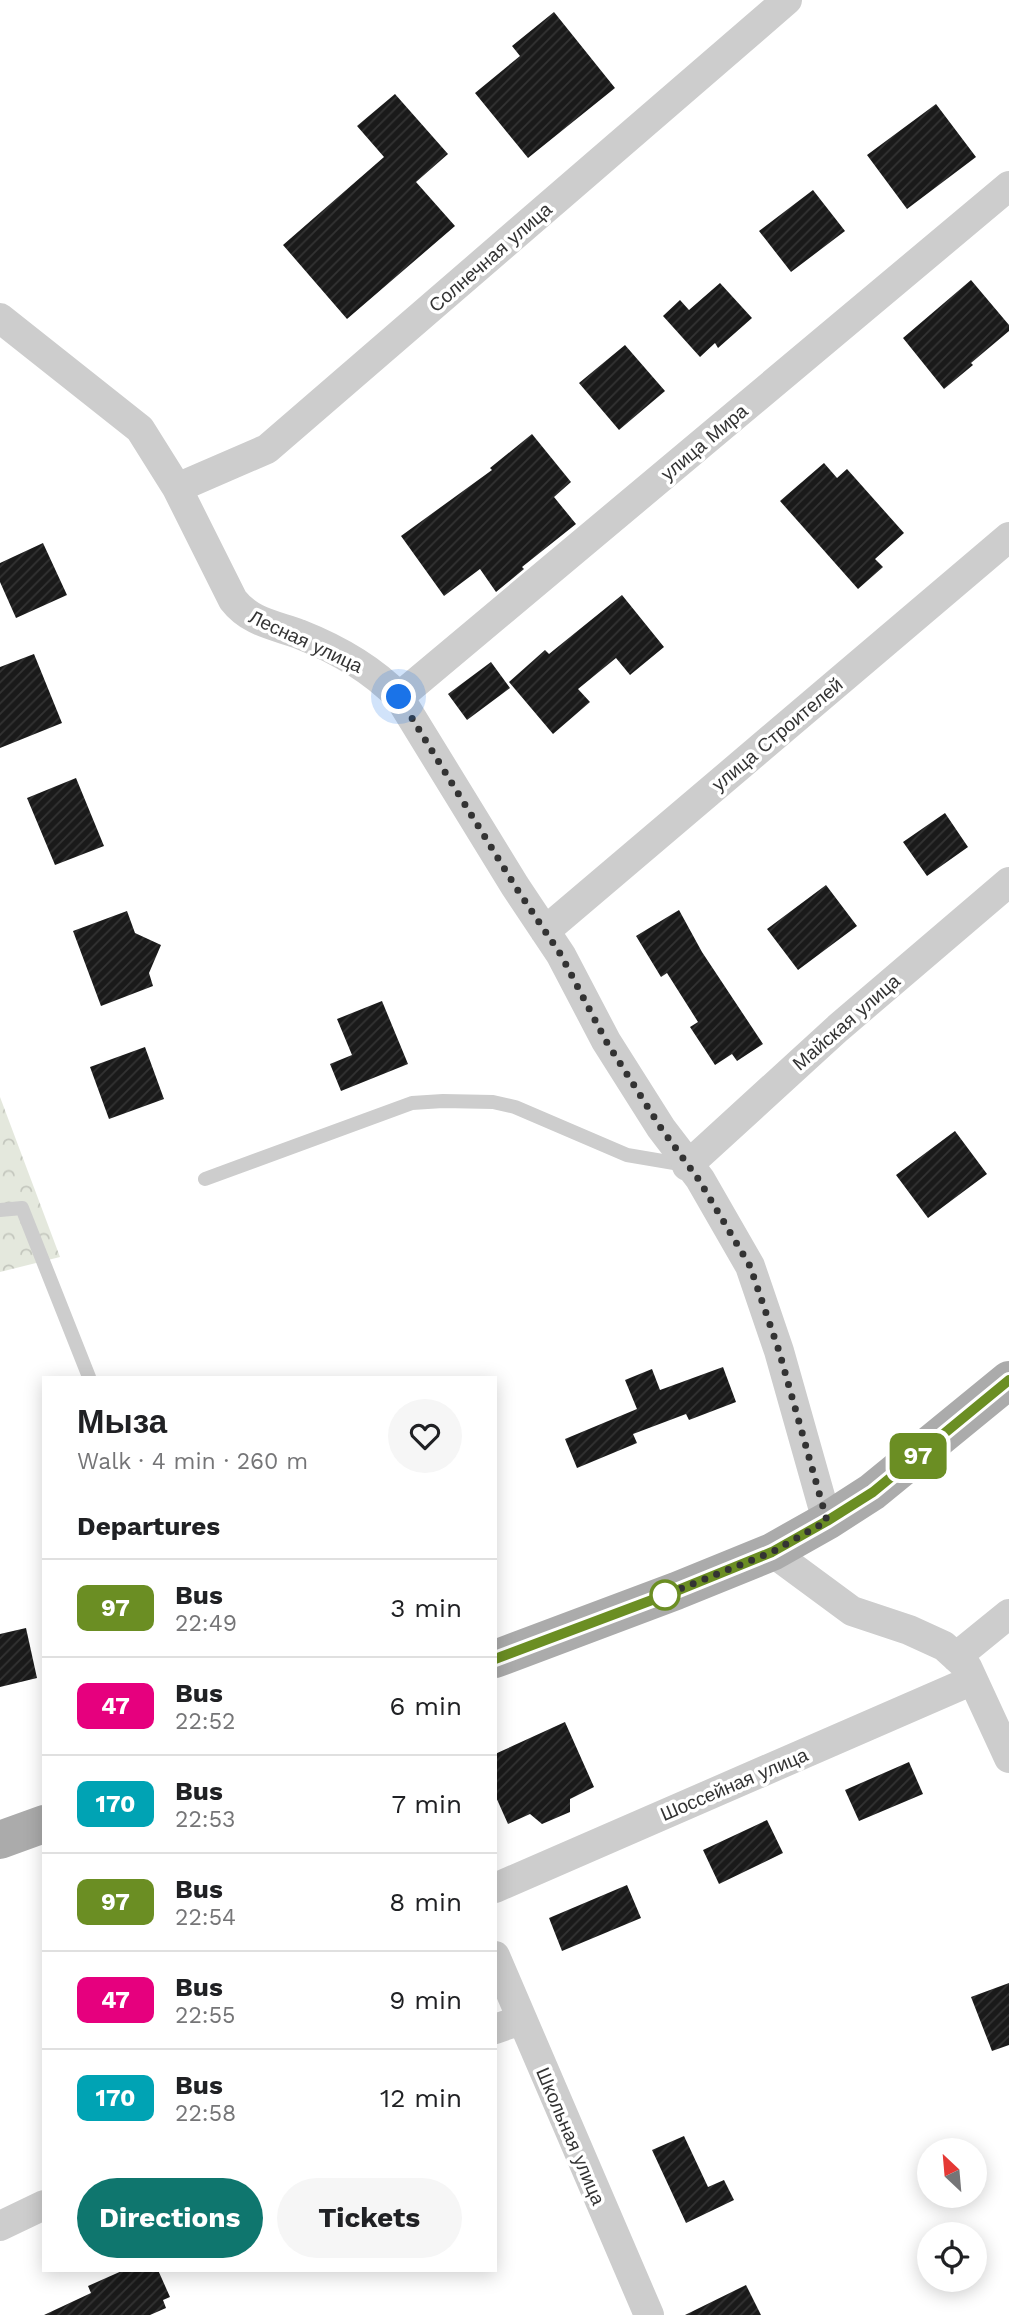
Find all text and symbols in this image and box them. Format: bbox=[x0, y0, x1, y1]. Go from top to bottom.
street label: Солнечная улица bbox=[424, 197, 557, 317]
street label: улица Мира bbox=[656, 399, 753, 485]
street label: Лесная улица bbox=[245, 605, 367, 678]
street label: улица Строителей bbox=[707, 673, 847, 796]
your location bbox=[381, 679, 416, 714]
street label: Майская улица bbox=[788, 969, 905, 1075]
button: heart bbox=[388, 1399, 462, 1473]
text: Мыза bbox=[77, 1402, 167, 1441]
line badge: 97 bbox=[886, 1433, 950, 1479]
text: 97 bbox=[904, 1442, 932, 1470]
text: Walk · 4 min · 260 m bbox=[77, 1448, 308, 1475]
text: Departures bbox=[77, 1511, 220, 1541]
text: Bus bbox=[175, 1580, 223, 1610]
unlabelled marker bbox=[650, 1580, 680, 1610]
text: 3 min bbox=[390, 1593, 462, 1623]
text: 97 bbox=[101, 1594, 130, 1622]
text: 22:49 bbox=[175, 1610, 237, 1637]
text: Bus bbox=[175, 1678, 223, 1708]
text: 6 min bbox=[390, 1691, 462, 1721]
text: 47 bbox=[101, 1692, 130, 1720]
text: 22:52 bbox=[175, 1708, 235, 1735]
street label: Шоссейная улица bbox=[657, 1743, 812, 1826]
text: Bus bbox=[175, 1776, 223, 1806]
text: 7 min bbox=[392, 1789, 462, 1819]
text: 170 bbox=[96, 1790, 135, 1818]
text: 22:53 bbox=[175, 1806, 235, 1833]
text: Bus bbox=[175, 1874, 223, 1904]
text: 8 min bbox=[389, 1887, 462, 1917]
text: 97 bbox=[101, 1888, 130, 1916]
text: 22:54 bbox=[175, 1904, 236, 1931]
text: Bus bbox=[175, 1972, 223, 2002]
text: 9 min bbox=[389, 1985, 462, 2015]
text: 47 bbox=[101, 1986, 130, 2014]
text: 22:55 bbox=[175, 2002, 235, 2029]
street label: Школьная улица bbox=[531, 2064, 610, 2209]
text: Bus bbox=[175, 2070, 223, 2100]
text: 12 min bbox=[380, 2083, 462, 2113]
text: 170 bbox=[96, 2084, 135, 2112]
text: 22:58 bbox=[175, 2100, 236, 2127]
north arrow bbox=[917, 2138, 987, 2208]
map controls bbox=[917, 2138, 987, 2292]
button: Directions bbox=[77, 2178, 263, 2258]
button: Tickets bbox=[277, 2178, 462, 2258]
button: locate bbox=[917, 2222, 987, 2292]

